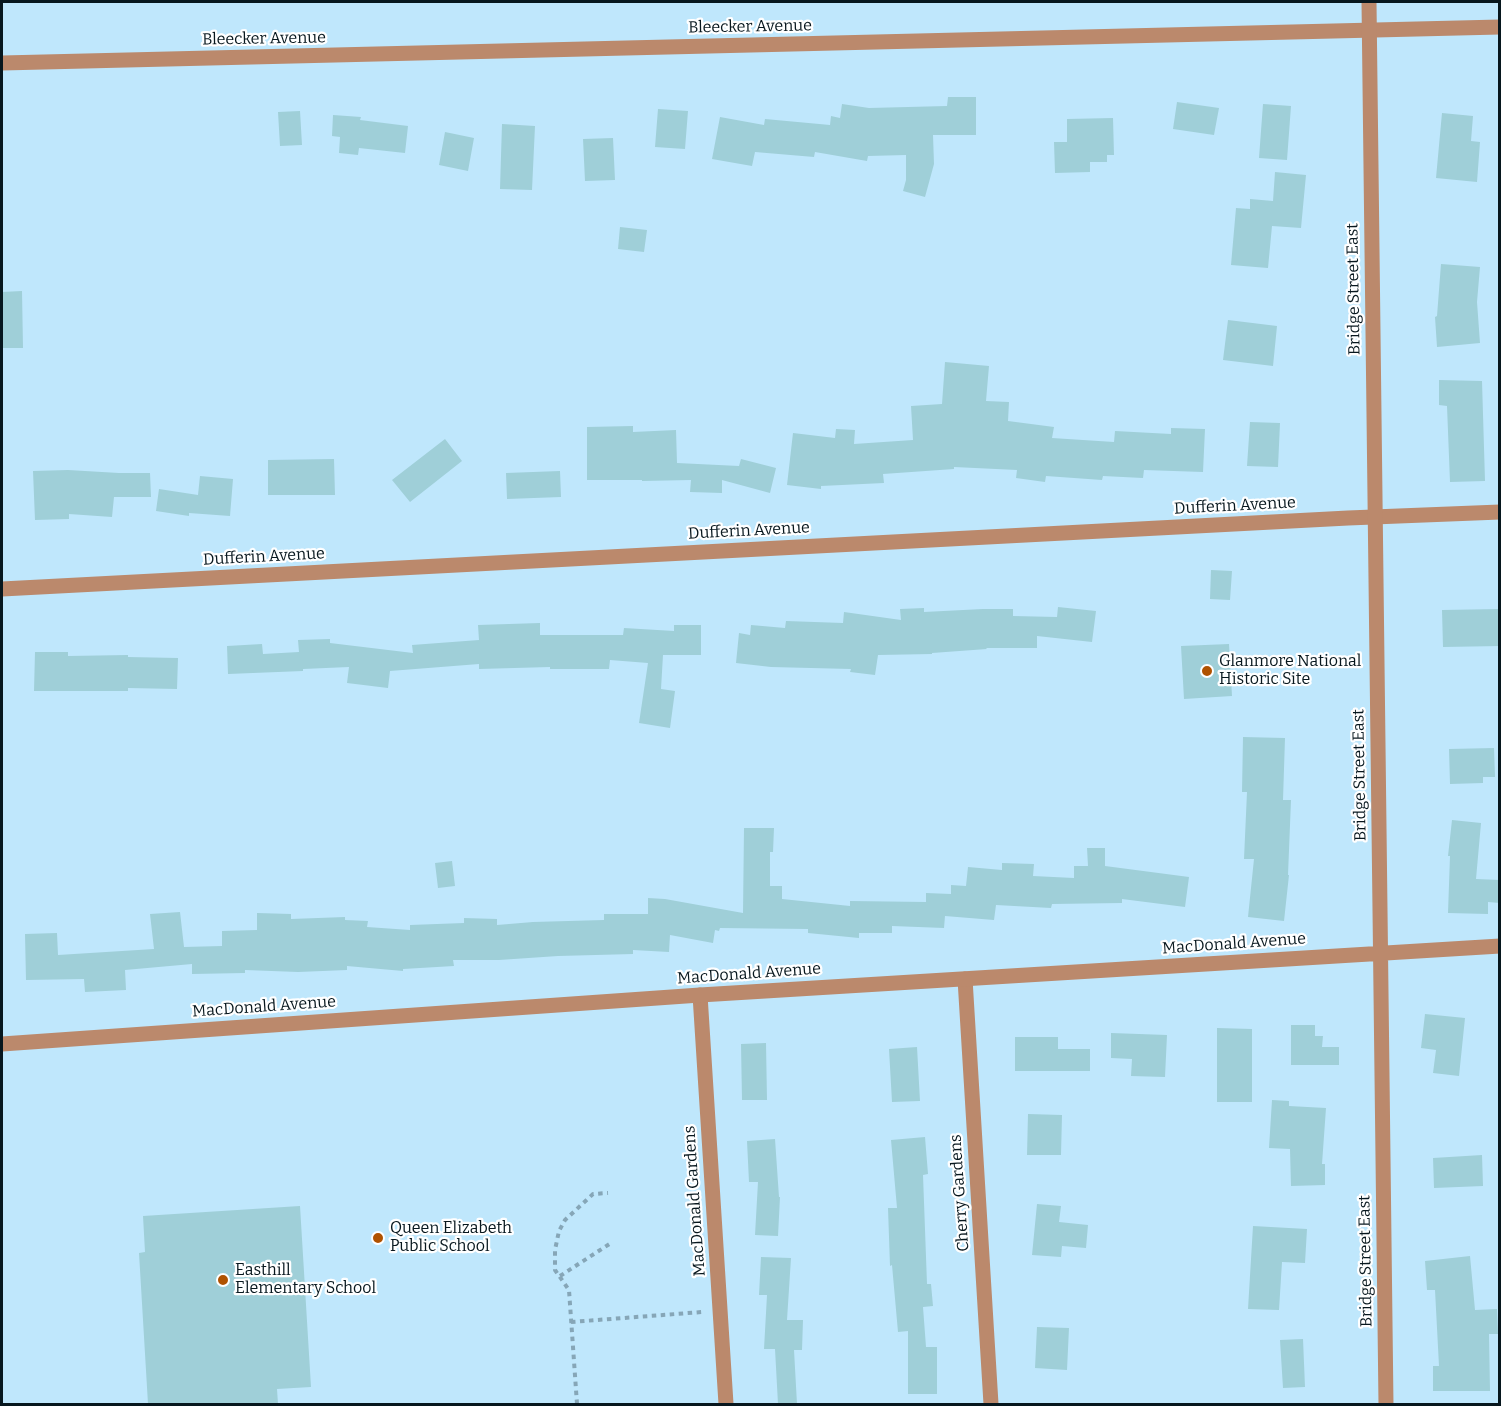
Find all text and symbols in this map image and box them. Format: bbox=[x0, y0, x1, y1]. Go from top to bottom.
street label: Bleecker Avenue bbox=[688, 16, 812, 38]
street label: Bleecker Avenue bbox=[202, 28, 326, 50]
street label: Bridge Street East bbox=[1343, 223, 1365, 355]
street label: Dufferin Avenue bbox=[1174, 493, 1296, 519]
street label: Dufferin Avenue bbox=[688, 518, 810, 544]
street label: Dufferin Avenue bbox=[203, 544, 325, 570]
place label: Glanmore National Historic Site bbox=[1219, 652, 1361, 690]
marker: Glanmore National Historic Site bbox=[1200, 664, 1214, 678]
street label: Bridge Street East bbox=[1349, 709, 1371, 841]
street label: MacDonald Avenue bbox=[1162, 929, 1306, 959]
street label: MacDonald Avenue bbox=[677, 959, 821, 989]
street label: MacDonald Avenue bbox=[192, 992, 336, 1022]
street label: MacDonald Gardens bbox=[680, 1125, 710, 1277]
street label: Cherry Gardens bbox=[946, 1134, 974, 1252]
street label: Bridge Street East bbox=[1355, 1195, 1377, 1327]
place label: Queen Elizabeth Public School bbox=[390, 1219, 512, 1257]
marker: Queen Elizabeth Public School bbox=[371, 1231, 385, 1245]
place label: Easthill Elementary School bbox=[235, 1261, 376, 1299]
marker: Easthill Elementary School bbox=[216, 1273, 230, 1287]

